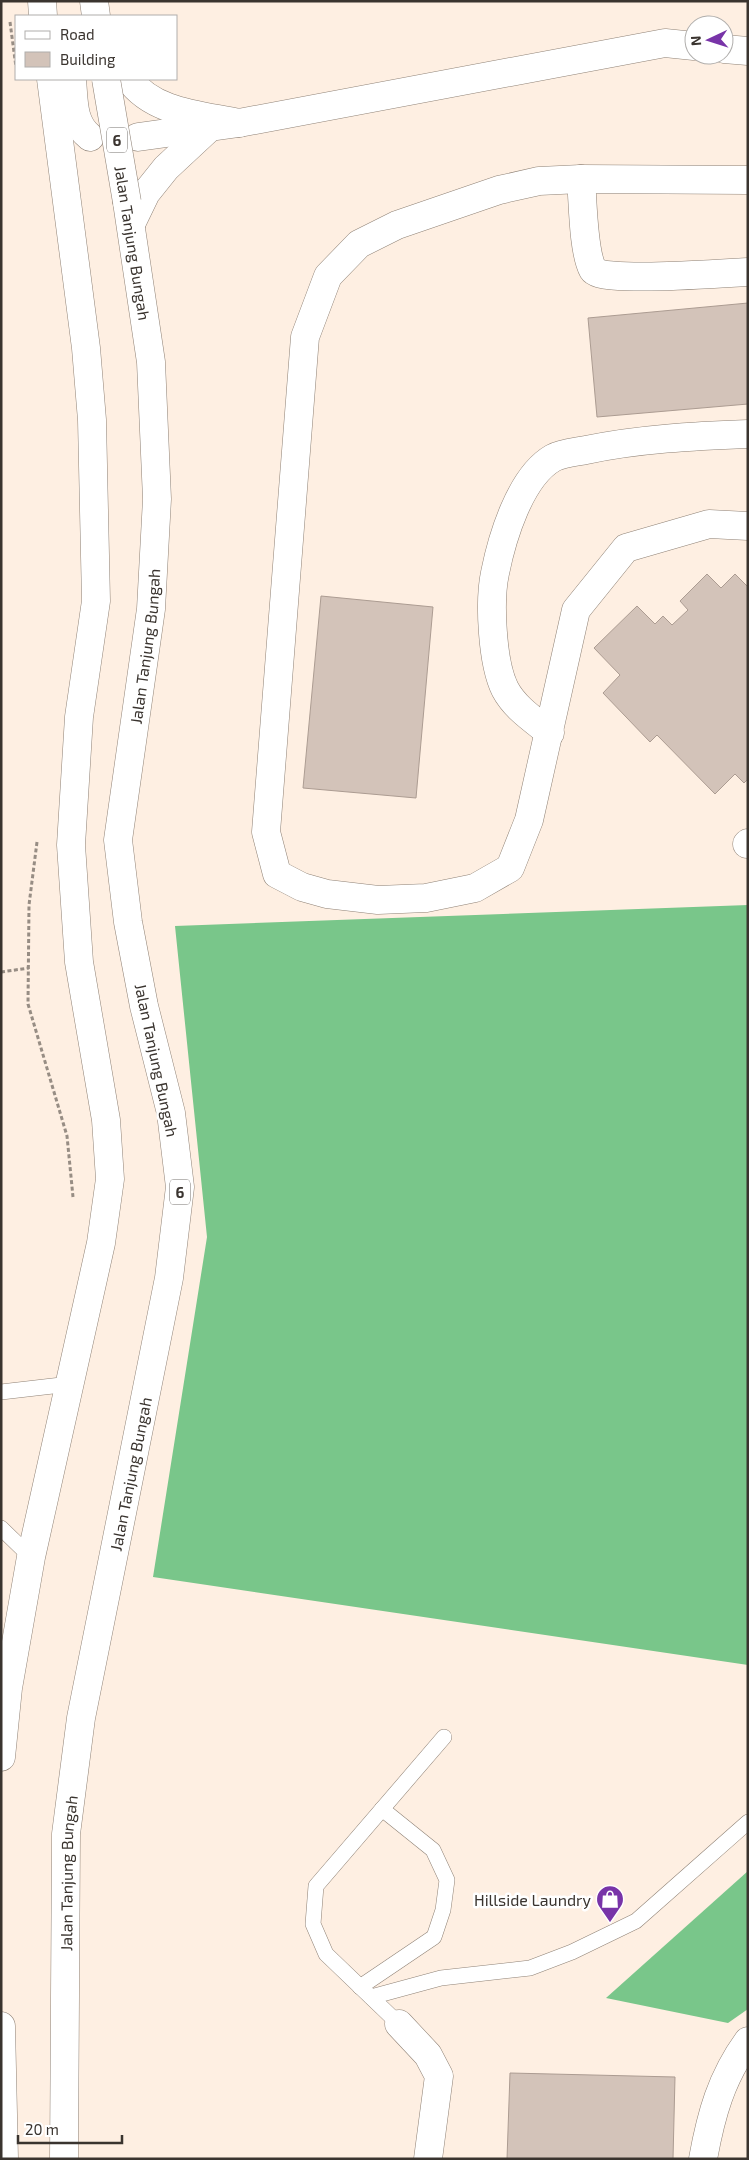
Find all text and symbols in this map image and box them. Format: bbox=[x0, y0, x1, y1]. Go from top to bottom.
legend bbox=[15, 15, 178, 80]
north arrow bbox=[684, 15, 734, 65]
text: Road bbox=[60, 25, 95, 43]
text: N bbox=[687, 35, 704, 47]
text: Building bbox=[60, 50, 116, 68]
road number: 6 bbox=[107, 128, 127, 152]
street label: Jalan Tanjung Bungah bbox=[110, 164, 155, 322]
street label: Jalan Tanjung Bungah bbox=[125, 568, 163, 725]
street label: Jalan Tanjung Bungah bbox=[130, 982, 183, 1139]
road number: 6 bbox=[170, 1180, 190, 1204]
street label: Jalan Tanjung Bungah bbox=[105, 1395, 154, 1552]
street label: Jalan Tanjung Bungah bbox=[56, 1794, 80, 1951]
shop icon: Hillside Laundry bbox=[595, 1884, 625, 1923]
place label: Hillside Laundry bbox=[474, 1890, 592, 1909]
scale bar bbox=[18, 2112, 121, 2144]
text: 20 m bbox=[25, 2120, 59, 2138]

